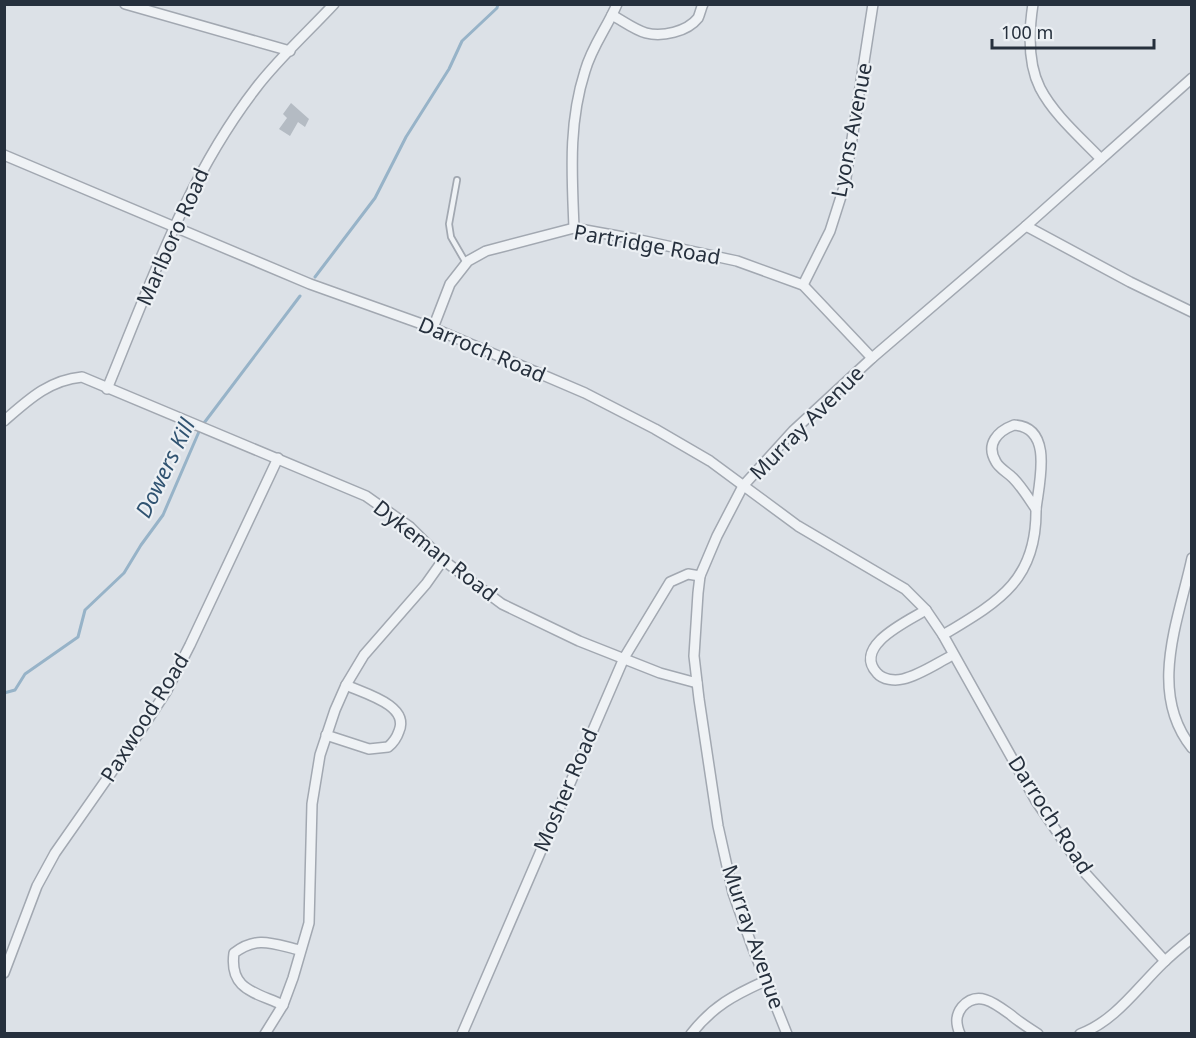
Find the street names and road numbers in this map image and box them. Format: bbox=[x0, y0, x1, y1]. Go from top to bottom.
street label: Lyons Avenue bbox=[824, 60, 878, 200]
street label: Marlboro Road bbox=[129, 164, 215, 310]
street label: Partridge Road bbox=[572, 217, 723, 271]
street label: Darroch Road bbox=[414, 310, 550, 388]
street label: Murray Avenue bbox=[743, 359, 869, 485]
street label: Dykeman Road bbox=[368, 493, 503, 607]
street label: Paxwood Road bbox=[93, 648, 195, 787]
street label: Mosher Road bbox=[527, 724, 604, 855]
street label: Darroch Road bbox=[1002, 750, 1100, 879]
street label: Murray Avenue bbox=[716, 861, 792, 1012]

